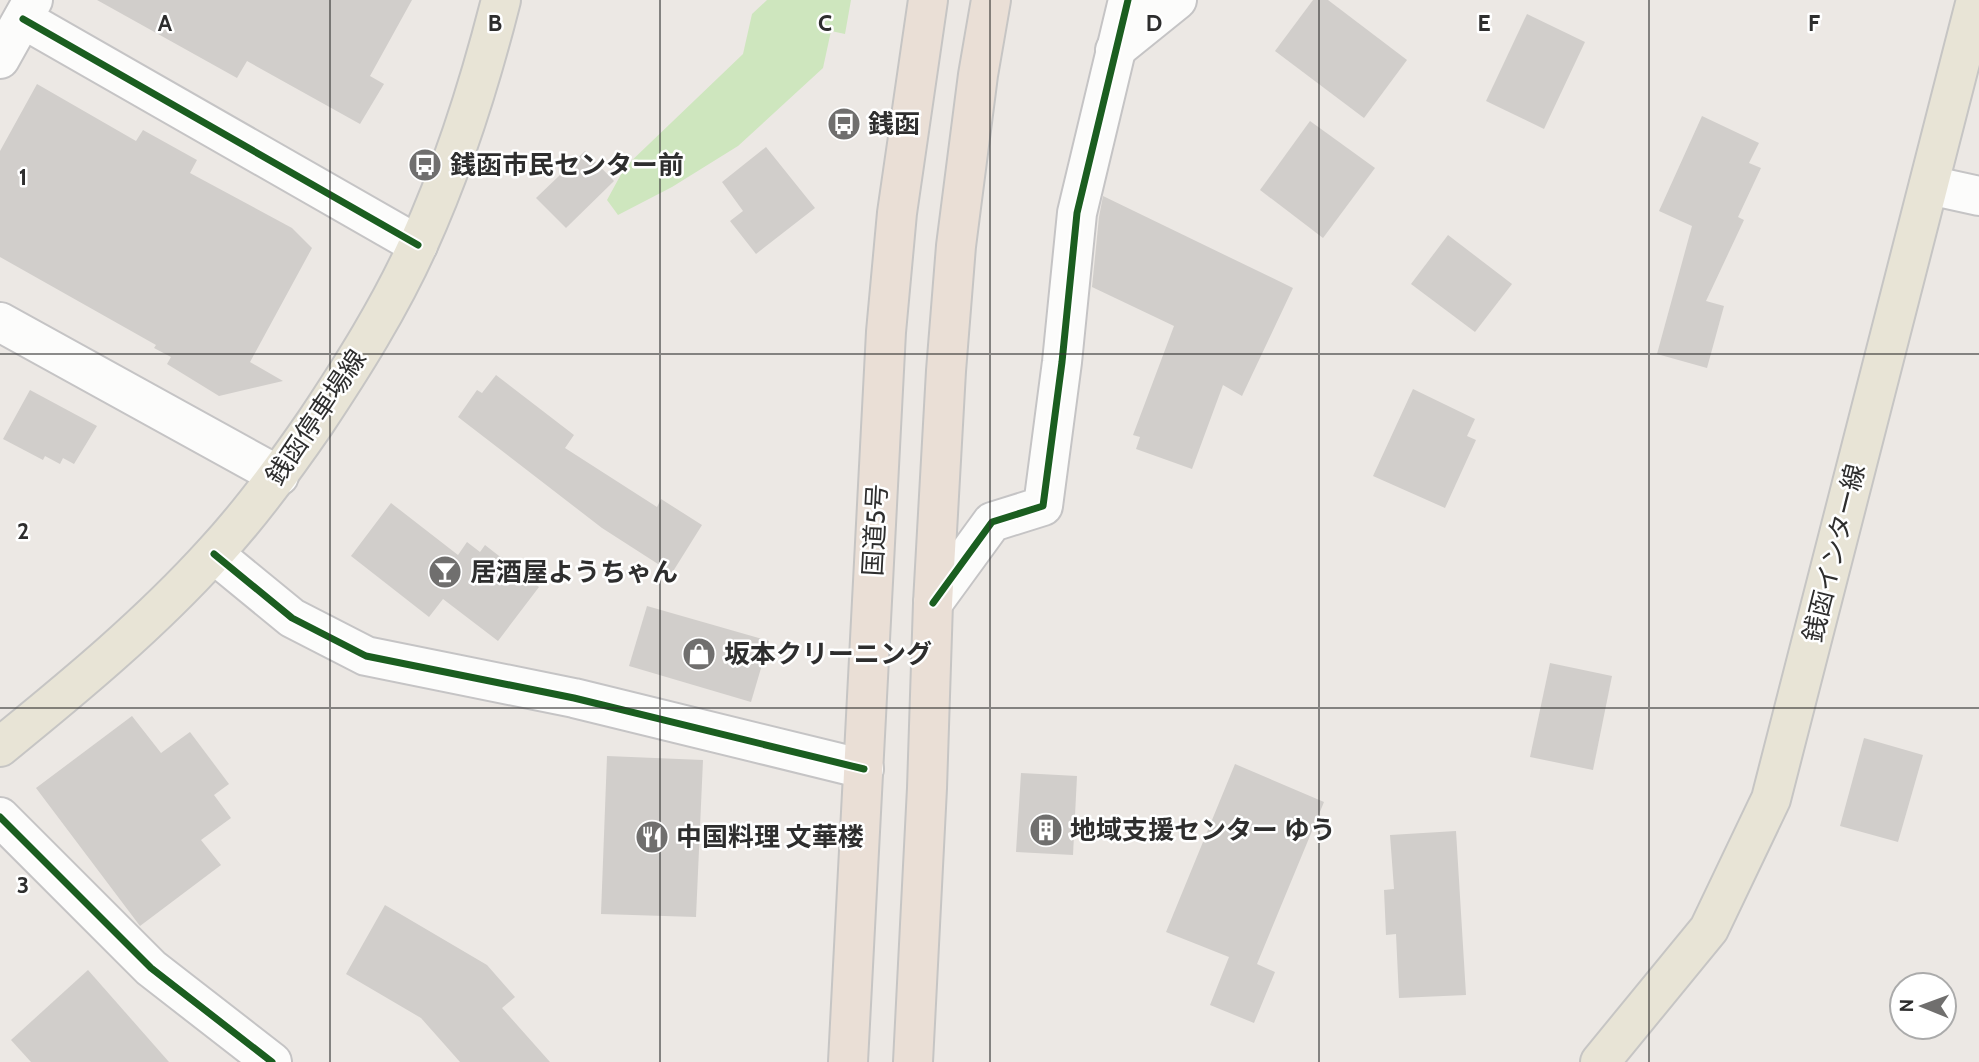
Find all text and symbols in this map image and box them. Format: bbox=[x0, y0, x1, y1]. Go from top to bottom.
text: A bbox=[158, 9, 173, 37]
text: B bbox=[488, 9, 502, 37]
text: C bbox=[818, 9, 832, 37]
text: D bbox=[1146, 9, 1162, 37]
text: E bbox=[1477, 9, 1491, 37]
text: F bbox=[1808, 9, 1820, 37]
bus stop icon: 銭函 bbox=[825, 105, 863, 143]
place label: 銭函 bbox=[868, 108, 920, 140]
bus stop icon: 銭函市民センター前 bbox=[406, 146, 444, 184]
place label: 銭函市民センター前 bbox=[450, 149, 684, 181]
text: 1 bbox=[19, 163, 27, 191]
street label: 銭函停車場線 bbox=[259, 343, 373, 491]
street label: 銭函インター線 bbox=[1796, 461, 1872, 645]
street label: 国道5号 bbox=[857, 483, 893, 577]
text: 2 bbox=[17, 517, 29, 545]
bar icon: 居酒屋ようちゃん bbox=[426, 553, 464, 591]
place label: 居酒屋ようちゃん bbox=[470, 556, 678, 588]
shop icon: 坂本クリーニング bbox=[680, 635, 718, 673]
place label: 坂本クリーニング bbox=[724, 638, 932, 670]
building icon: 地域支援センター ゆう bbox=[1027, 811, 1065, 849]
place label: 地域支援センター ゆう bbox=[1070, 814, 1336, 846]
restaurant icon: 中国料理 文華楼 bbox=[633, 818, 671, 856]
place label: 中国料理 文華楼 bbox=[676, 821, 864, 853]
text: 3 bbox=[17, 871, 29, 899]
north arrow bbox=[1888, 971, 1958, 1041]
text: N bbox=[1895, 999, 1918, 1013]

